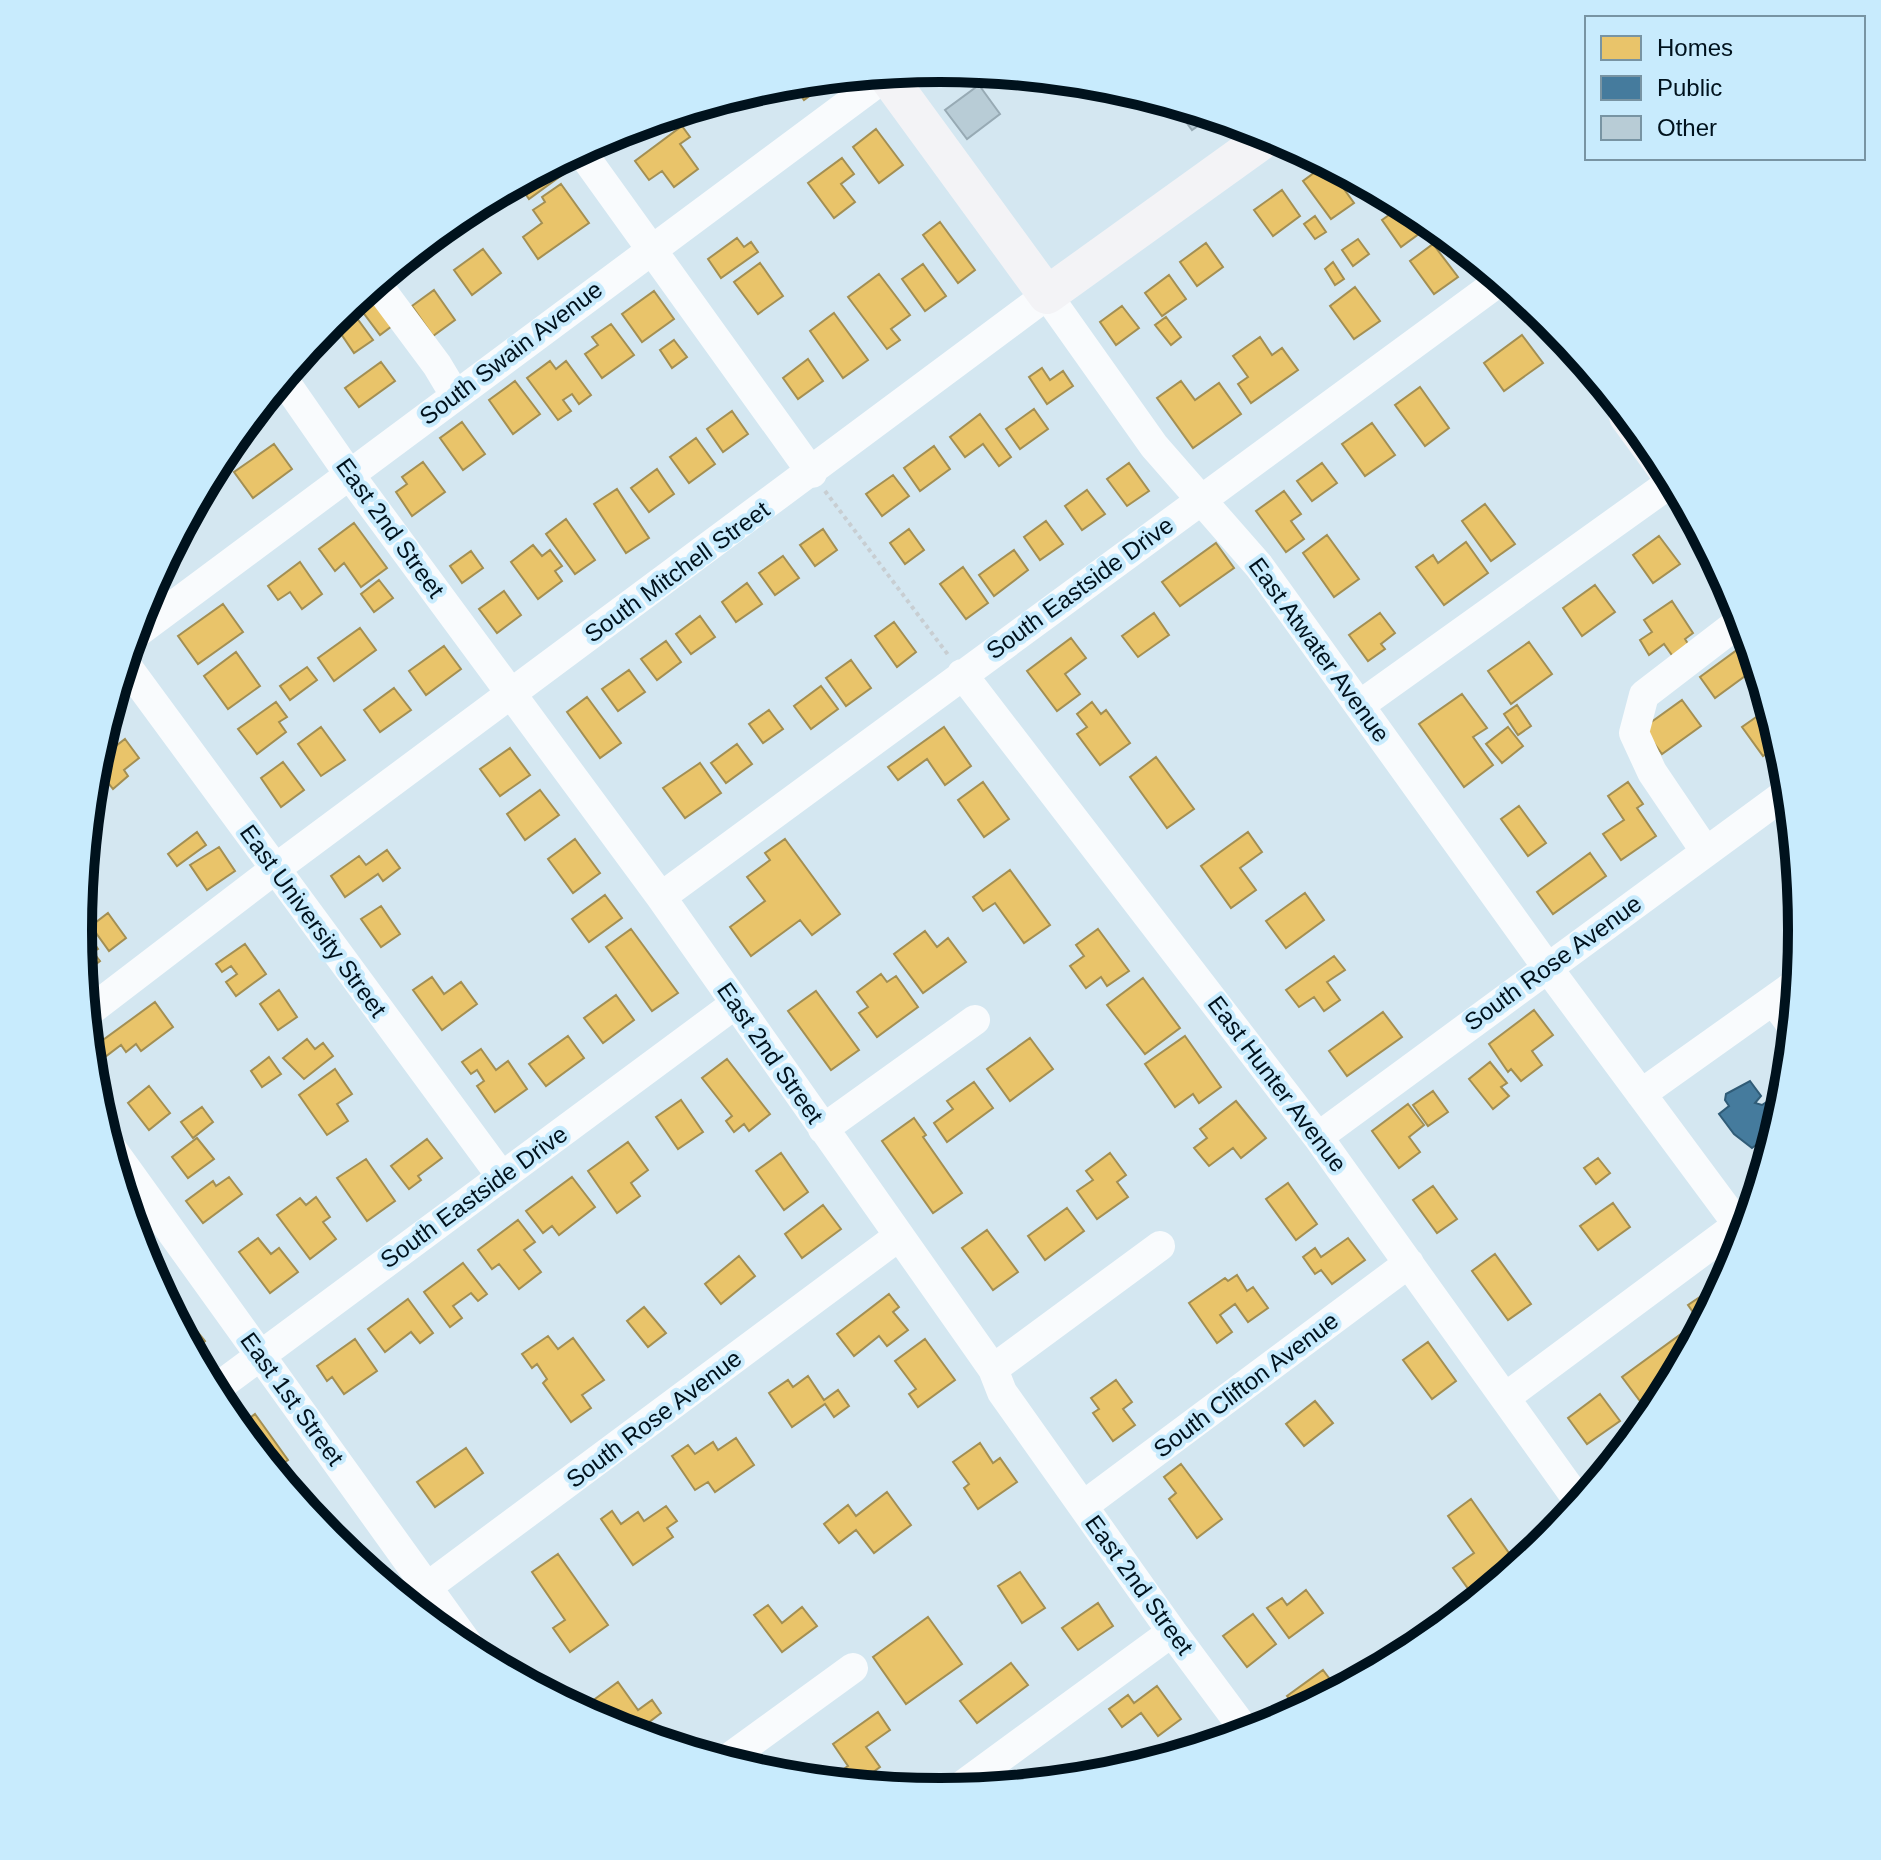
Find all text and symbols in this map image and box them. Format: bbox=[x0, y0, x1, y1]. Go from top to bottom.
legend bbox=[1585, 16, 1865, 160]
text: Homes bbox=[1657, 34, 1733, 61]
text: Public bbox=[1657, 74, 1722, 101]
text: Other bbox=[1657, 114, 1717, 141]
street label: South Swain Avenue bbox=[414, 275, 607, 430]
street label: East 2nd Street bbox=[331, 453, 450, 603]
street label: South Mitchell Street bbox=[579, 495, 774, 648]
street label: South Eastside Drive bbox=[981, 511, 1178, 664]
street label: East Atwater Avenue bbox=[1244, 552, 1395, 747]
street label: East University Street bbox=[235, 819, 392, 1022]
street label: South Rose Avenue bbox=[1459, 889, 1646, 1036]
street label: East 2nd Street bbox=[712, 977, 829, 1128]
street label: East Hunter Avenue bbox=[1203, 991, 1352, 1177]
street label: South Eastside Drive bbox=[375, 1120, 572, 1273]
street label: South Clifton Avenue bbox=[1148, 1306, 1343, 1463]
street label: East 1st Street bbox=[235, 1327, 350, 1471]
street label: South Rose Avenue bbox=[561, 1344, 746, 1493]
street label: East 2nd Street bbox=[1080, 1510, 1199, 1660]

